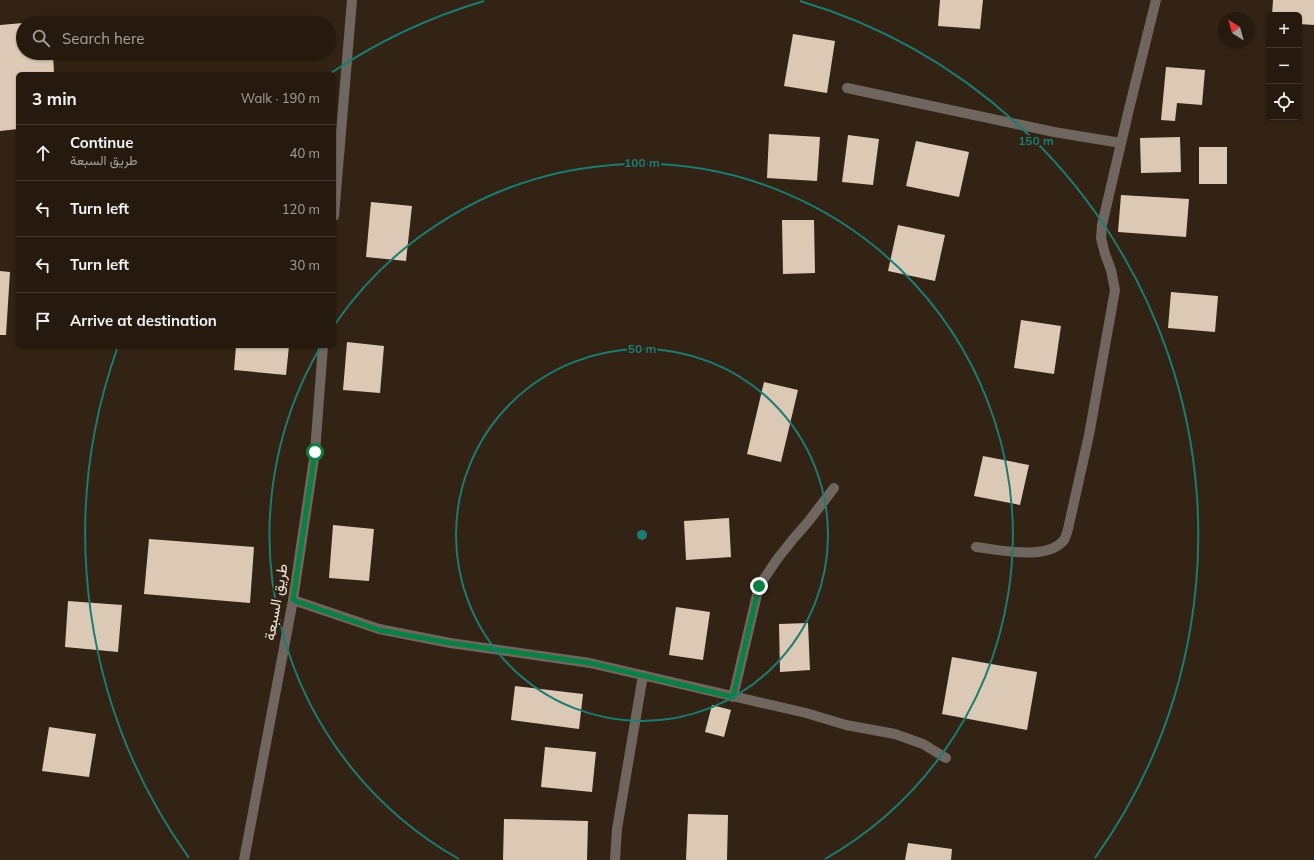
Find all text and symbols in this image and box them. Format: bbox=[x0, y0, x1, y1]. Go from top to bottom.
north arrow bbox=[1218, 12, 1254, 48]
map controls bbox=[1266, 12, 1302, 120]
button: + bbox=[1266, 12, 1302, 48]
search box bbox=[16, 16, 336, 60]
icon: search bbox=[30, 27, 52, 49]
text: Search here bbox=[62, 29, 144, 48]
button: − bbox=[1266, 48, 1302, 84]
button: locate bbox=[1266, 84, 1302, 120]
text: 3 min bbox=[32, 88, 77, 109]
text: Walk · 190 m bbox=[241, 90, 320, 106]
text: Continue bbox=[70, 133, 133, 152]
text: 150 m bbox=[1018, 133, 1054, 148]
icon: ahead bbox=[32, 142, 54, 164]
text: 40 m bbox=[290, 145, 320, 161]
text: طريق السبعة bbox=[70, 152, 137, 168]
text: 100 m bbox=[624, 155, 660, 170]
icon: left bbox=[32, 198, 54, 220]
text: Turn left bbox=[70, 199, 129, 218]
text: 120 m bbox=[282, 201, 320, 217]
icon: left bbox=[32, 254, 54, 276]
text: Turn left bbox=[70, 255, 129, 274]
text: 30 m bbox=[290, 257, 320, 273]
icon: arrive bbox=[32, 310, 54, 332]
text: Arrive at destination bbox=[70, 311, 217, 330]
text: 50 m bbox=[628, 341, 656, 356]
route start bbox=[306, 443, 324, 461]
centre of rings bbox=[635, 528, 649, 542]
street label: طريق السبعة bbox=[259, 562, 293, 642]
route end bbox=[750, 577, 768, 595]

